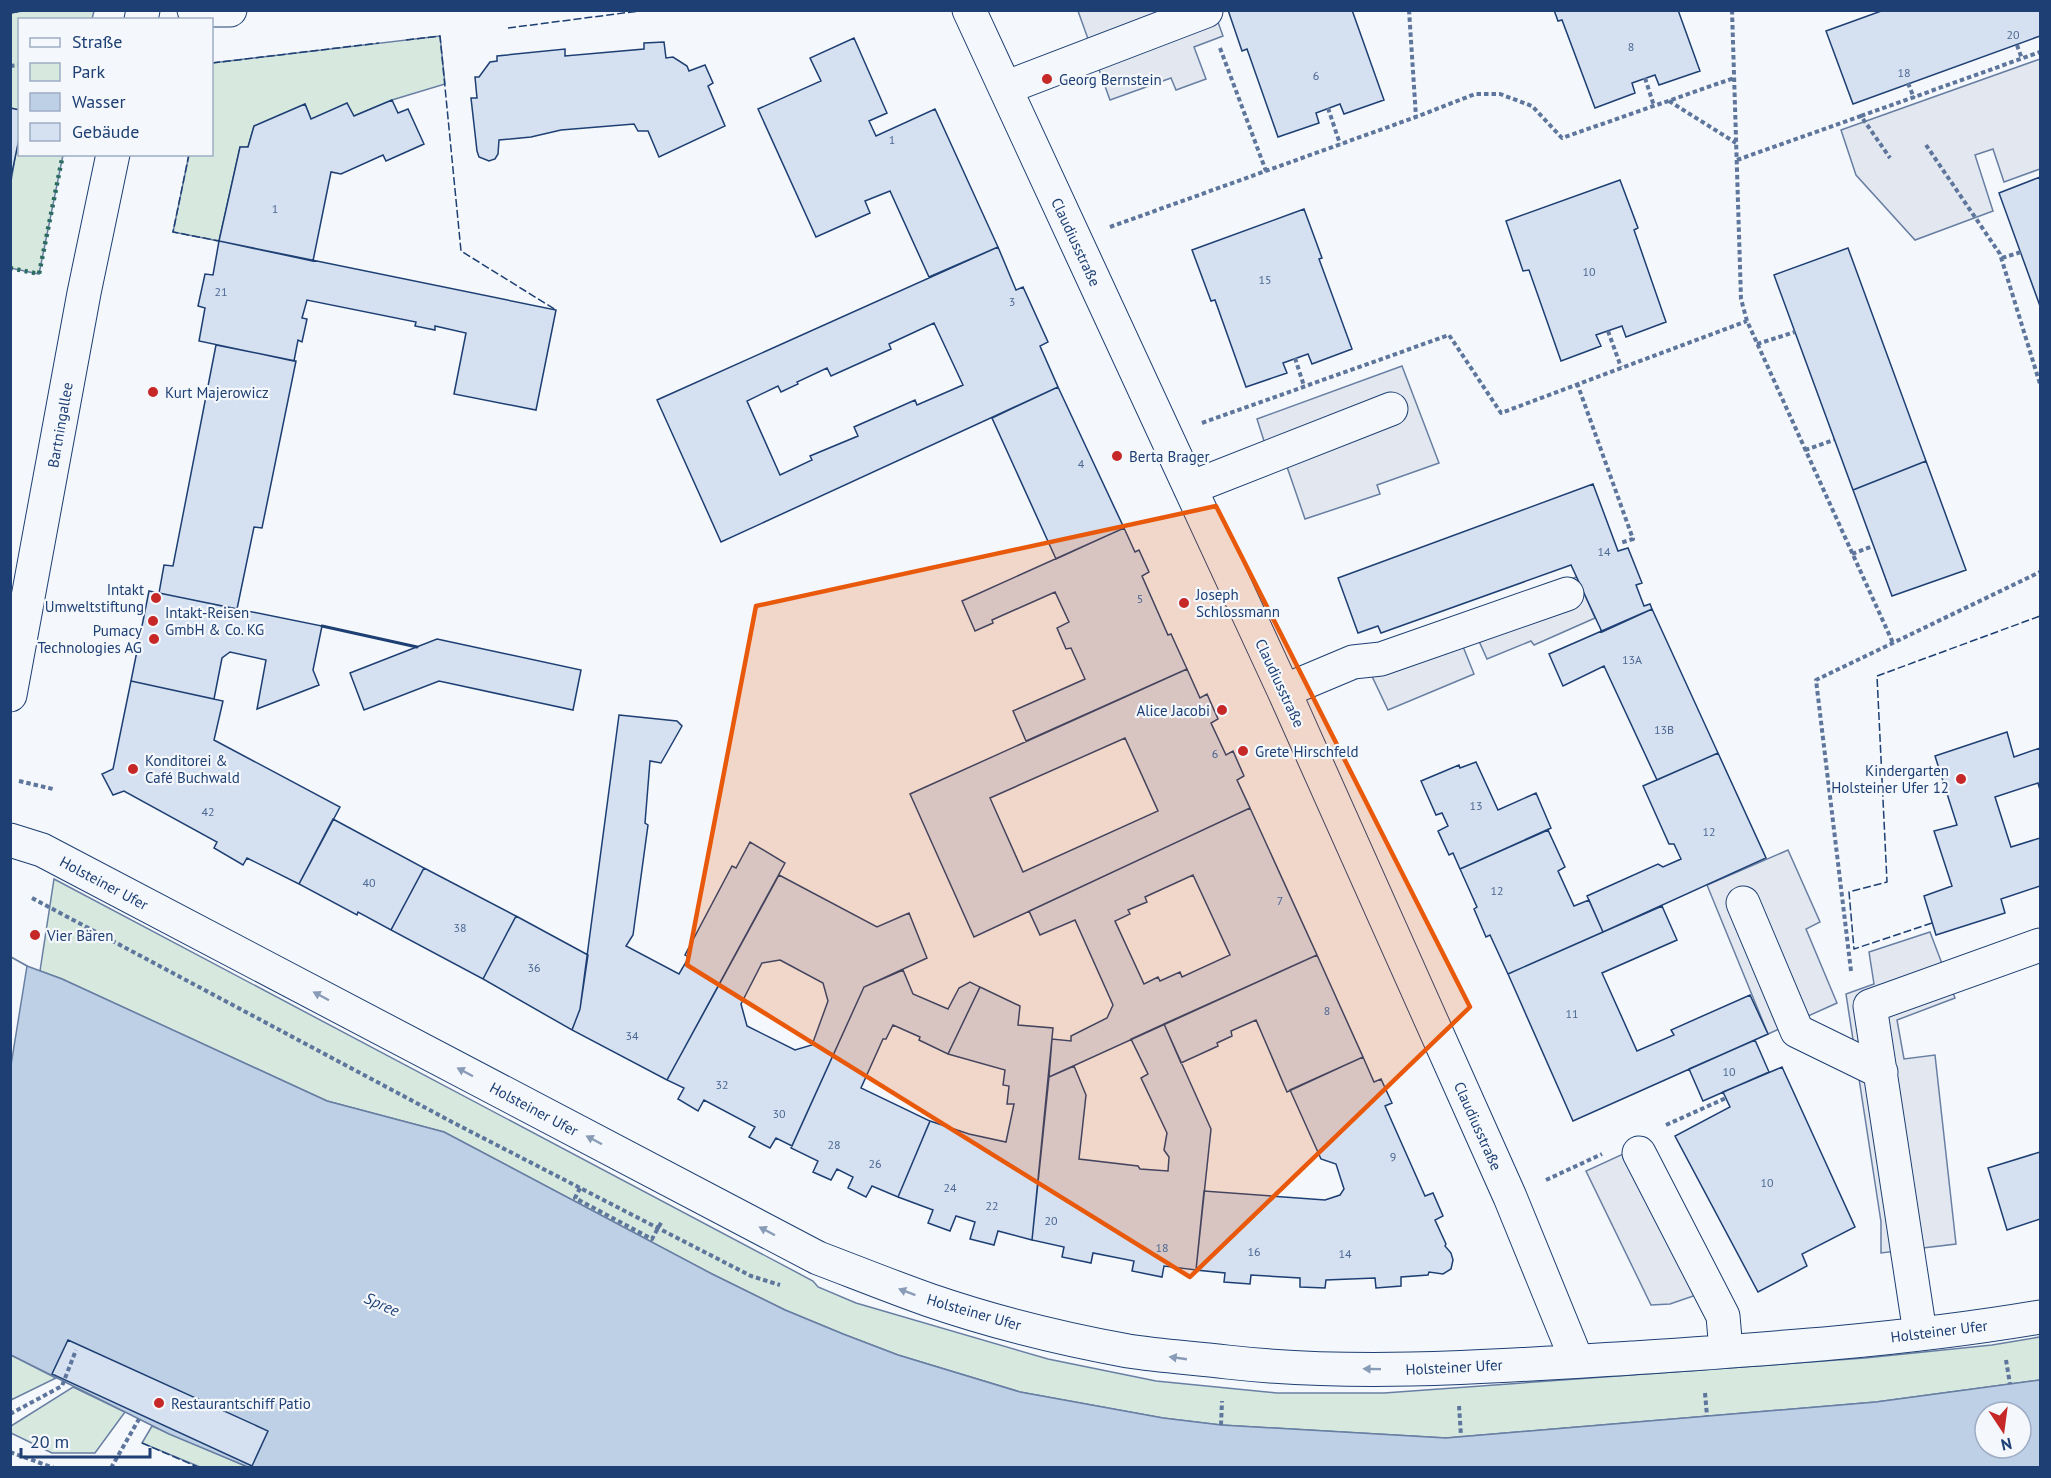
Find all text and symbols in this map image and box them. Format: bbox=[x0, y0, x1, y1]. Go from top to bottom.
legend bbox=[18, 18, 213, 156]
house number: 20 bbox=[2006, 27, 2020, 42]
text: Straße bbox=[72, 30, 123, 53]
house number: 8 bbox=[1628, 39, 1634, 54]
text: Park bbox=[72, 60, 105, 83]
house number: 18 bbox=[1897, 65, 1911, 80]
house number: 6 bbox=[1313, 68, 1319, 83]
place label: Georg Bernstein bbox=[1059, 70, 1162, 89]
marker: Georg Bernstein bbox=[1040, 72, 1054, 86]
text: Wasser bbox=[72, 90, 126, 113]
text: Gebäude bbox=[72, 120, 139, 143]
house number: 1 bbox=[889, 132, 895, 147]
street label: Claudiusstraße bbox=[1047, 195, 1105, 289]
house number: 1 bbox=[272, 201, 278, 216]
house number: 10 bbox=[1582, 264, 1596, 279]
house number: 15 bbox=[1258, 272, 1272, 287]
house number: 21 bbox=[214, 284, 228, 299]
house number: 3 bbox=[1009, 294, 1015, 309]
street label: Bartningallee bbox=[43, 381, 77, 469]
place label: Kurt Majerowicz bbox=[165, 383, 269, 402]
marker: Kurt Majerowicz bbox=[146, 385, 160, 399]
place label: Berta Brager bbox=[1129, 447, 1210, 466]
marker: Berta Brager bbox=[1110, 449, 1124, 463]
house number: 4 bbox=[1078, 456, 1085, 471]
house number: 14 bbox=[1597, 544, 1611, 559]
place label: Intakt Umweltstiftung bbox=[45, 580, 144, 616]
place label: Joseph Schlossmann bbox=[1195, 585, 1280, 621]
marker: Intakt Umweltstiftung bbox=[149, 591, 163, 605]
house number: 5 bbox=[1137, 591, 1143, 606]
marker: Joseph Schlossmann bbox=[1177, 596, 1191, 610]
place label: Intakt-Reisen GmbH & Co. KG bbox=[165, 603, 264, 639]
marker: Intakt-Reisen GmbH & Co. KG bbox=[146, 614, 160, 628]
place label: Pumacy Technologies AG bbox=[37, 621, 142, 657]
marker: Pumacy Technologies AG bbox=[147, 632, 161, 646]
street label: Claudiusstraße bbox=[1251, 636, 1309, 730]
house number: 13A bbox=[1622, 652, 1642, 667]
place label: Alice Jacobi bbox=[1136, 701, 1210, 720]
marker: Alice Jacobi bbox=[1215, 703, 1229, 717]
house number: 13B bbox=[1654, 722, 1674, 737]
place label: Grete Hirschfeld bbox=[1255, 742, 1359, 761]
marker: Grete Hirschfeld bbox=[1236, 744, 1250, 758]
house number: 6 bbox=[1212, 746, 1218, 761]
place label: Konditorei & Café Buchwald bbox=[145, 751, 240, 787]
place label: Kindergarten Holsteiner Ufer 12 bbox=[1831, 761, 1949, 797]
marker: Konditorei & Café Buchwald bbox=[126, 762, 140, 776]
marker: Kindergarten Holsteiner Ufer 12 bbox=[1954, 772, 1968, 786]
house number: 13 bbox=[1469, 798, 1483, 813]
house number: 42 bbox=[201, 804, 215, 819]
house number: 12 bbox=[1702, 824, 1716, 839]
street label: Holsteiner Ufer bbox=[57, 852, 151, 914]
house number: 40 bbox=[362, 875, 376, 890]
house number: 12 bbox=[1490, 883, 1504, 898]
house number: 7 bbox=[1277, 893, 1283, 908]
house number: 38 bbox=[453, 920, 467, 935]
place label: Vier Bären bbox=[46, 926, 113, 945]
marker: Vier Bären bbox=[28, 928, 42, 942]
house number: 36 bbox=[527, 960, 541, 975]
one-way arrow bbox=[312, 991, 329, 1001]
house number: 8 bbox=[1324, 1003, 1330, 1018]
house number: 11 bbox=[1565, 1006, 1579, 1021]
house number: 34 bbox=[625, 1028, 639, 1043]
house number: 10 bbox=[1722, 1064, 1736, 1079]
one-way arrow bbox=[456, 1067, 473, 1077]
house number: 32 bbox=[715, 1077, 729, 1092]
street label: Holsteiner Ufer bbox=[487, 1078, 581, 1140]
street label: Claudiusstraße bbox=[1450, 1079, 1506, 1173]
house number: 30 bbox=[772, 1106, 786, 1121]
one-way arrow bbox=[585, 1135, 602, 1145]
house number: 28 bbox=[827, 1137, 841, 1152]
house number: 9 bbox=[1390, 1149, 1396, 1164]
house number: 26 bbox=[868, 1156, 882, 1171]
house number: 10 bbox=[1760, 1175, 1774, 1190]
house number: 24 bbox=[943, 1180, 957, 1195]
house number: 22 bbox=[985, 1198, 999, 1213]
house number: 20 bbox=[1044, 1213, 1058, 1228]
one-way arrow bbox=[758, 1226, 775, 1236]
house number: 18 bbox=[1155, 1240, 1169, 1255]
house number: 16 bbox=[1247, 1244, 1261, 1259]
house number: 14 bbox=[1338, 1246, 1352, 1261]
one-way arrow bbox=[898, 1286, 916, 1296]
water label: Spree bbox=[361, 1287, 403, 1321]
street label: Holsteiner Ufer bbox=[925, 1289, 1023, 1335]
street label: Holsteiner Ufer bbox=[1889, 1316, 1989, 1346]
one-way arrow bbox=[1168, 1353, 1187, 1362]
street label: Holsteiner Ufer bbox=[1405, 1355, 1503, 1379]
one-way arrow bbox=[1363, 1364, 1382, 1374]
place label: Restaurantschiff Patio bbox=[171, 1394, 311, 1413]
marker: Restaurantschiff Patio bbox=[152, 1396, 166, 1410]
north arrow bbox=[1973, 1400, 2033, 1460]
scale bar bbox=[21, 1421, 150, 1459]
text: 20 m bbox=[30, 1430, 69, 1453]
text: N bbox=[1999, 1434, 2014, 1456]

